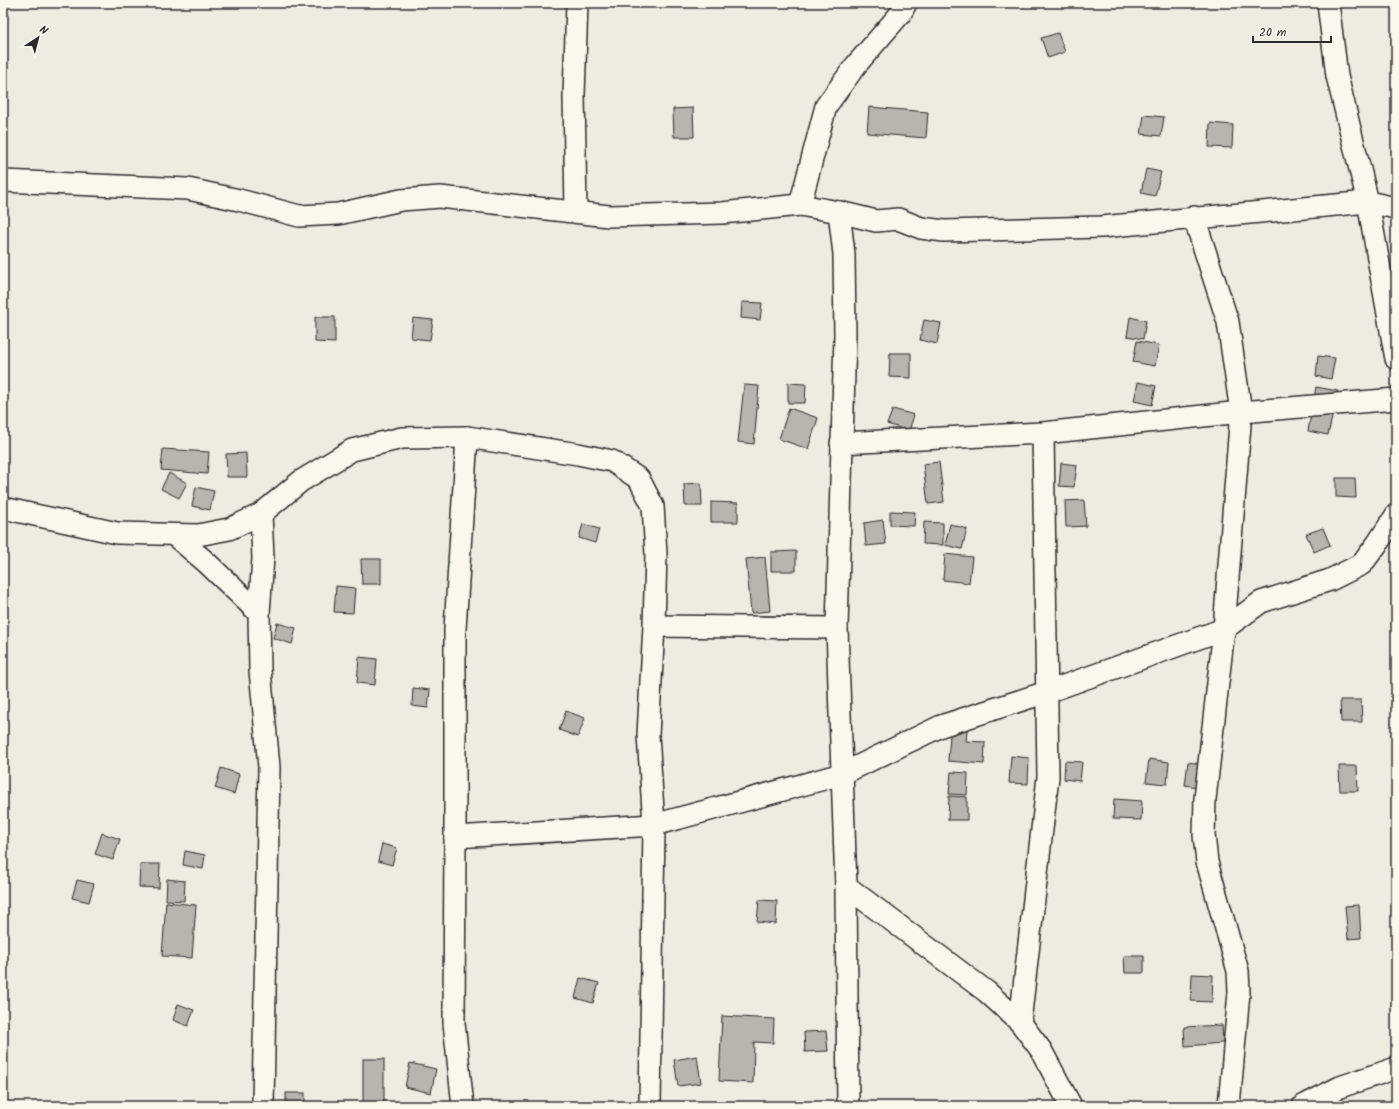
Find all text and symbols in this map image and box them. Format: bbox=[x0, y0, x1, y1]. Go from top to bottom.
north arrow bbox=[18, 18, 58, 58]
scale bar bbox=[1253, 18, 1331, 44]
text: N bbox=[35, 21, 51, 40]
text: 20 m bbox=[1259, 23, 1287, 42]

